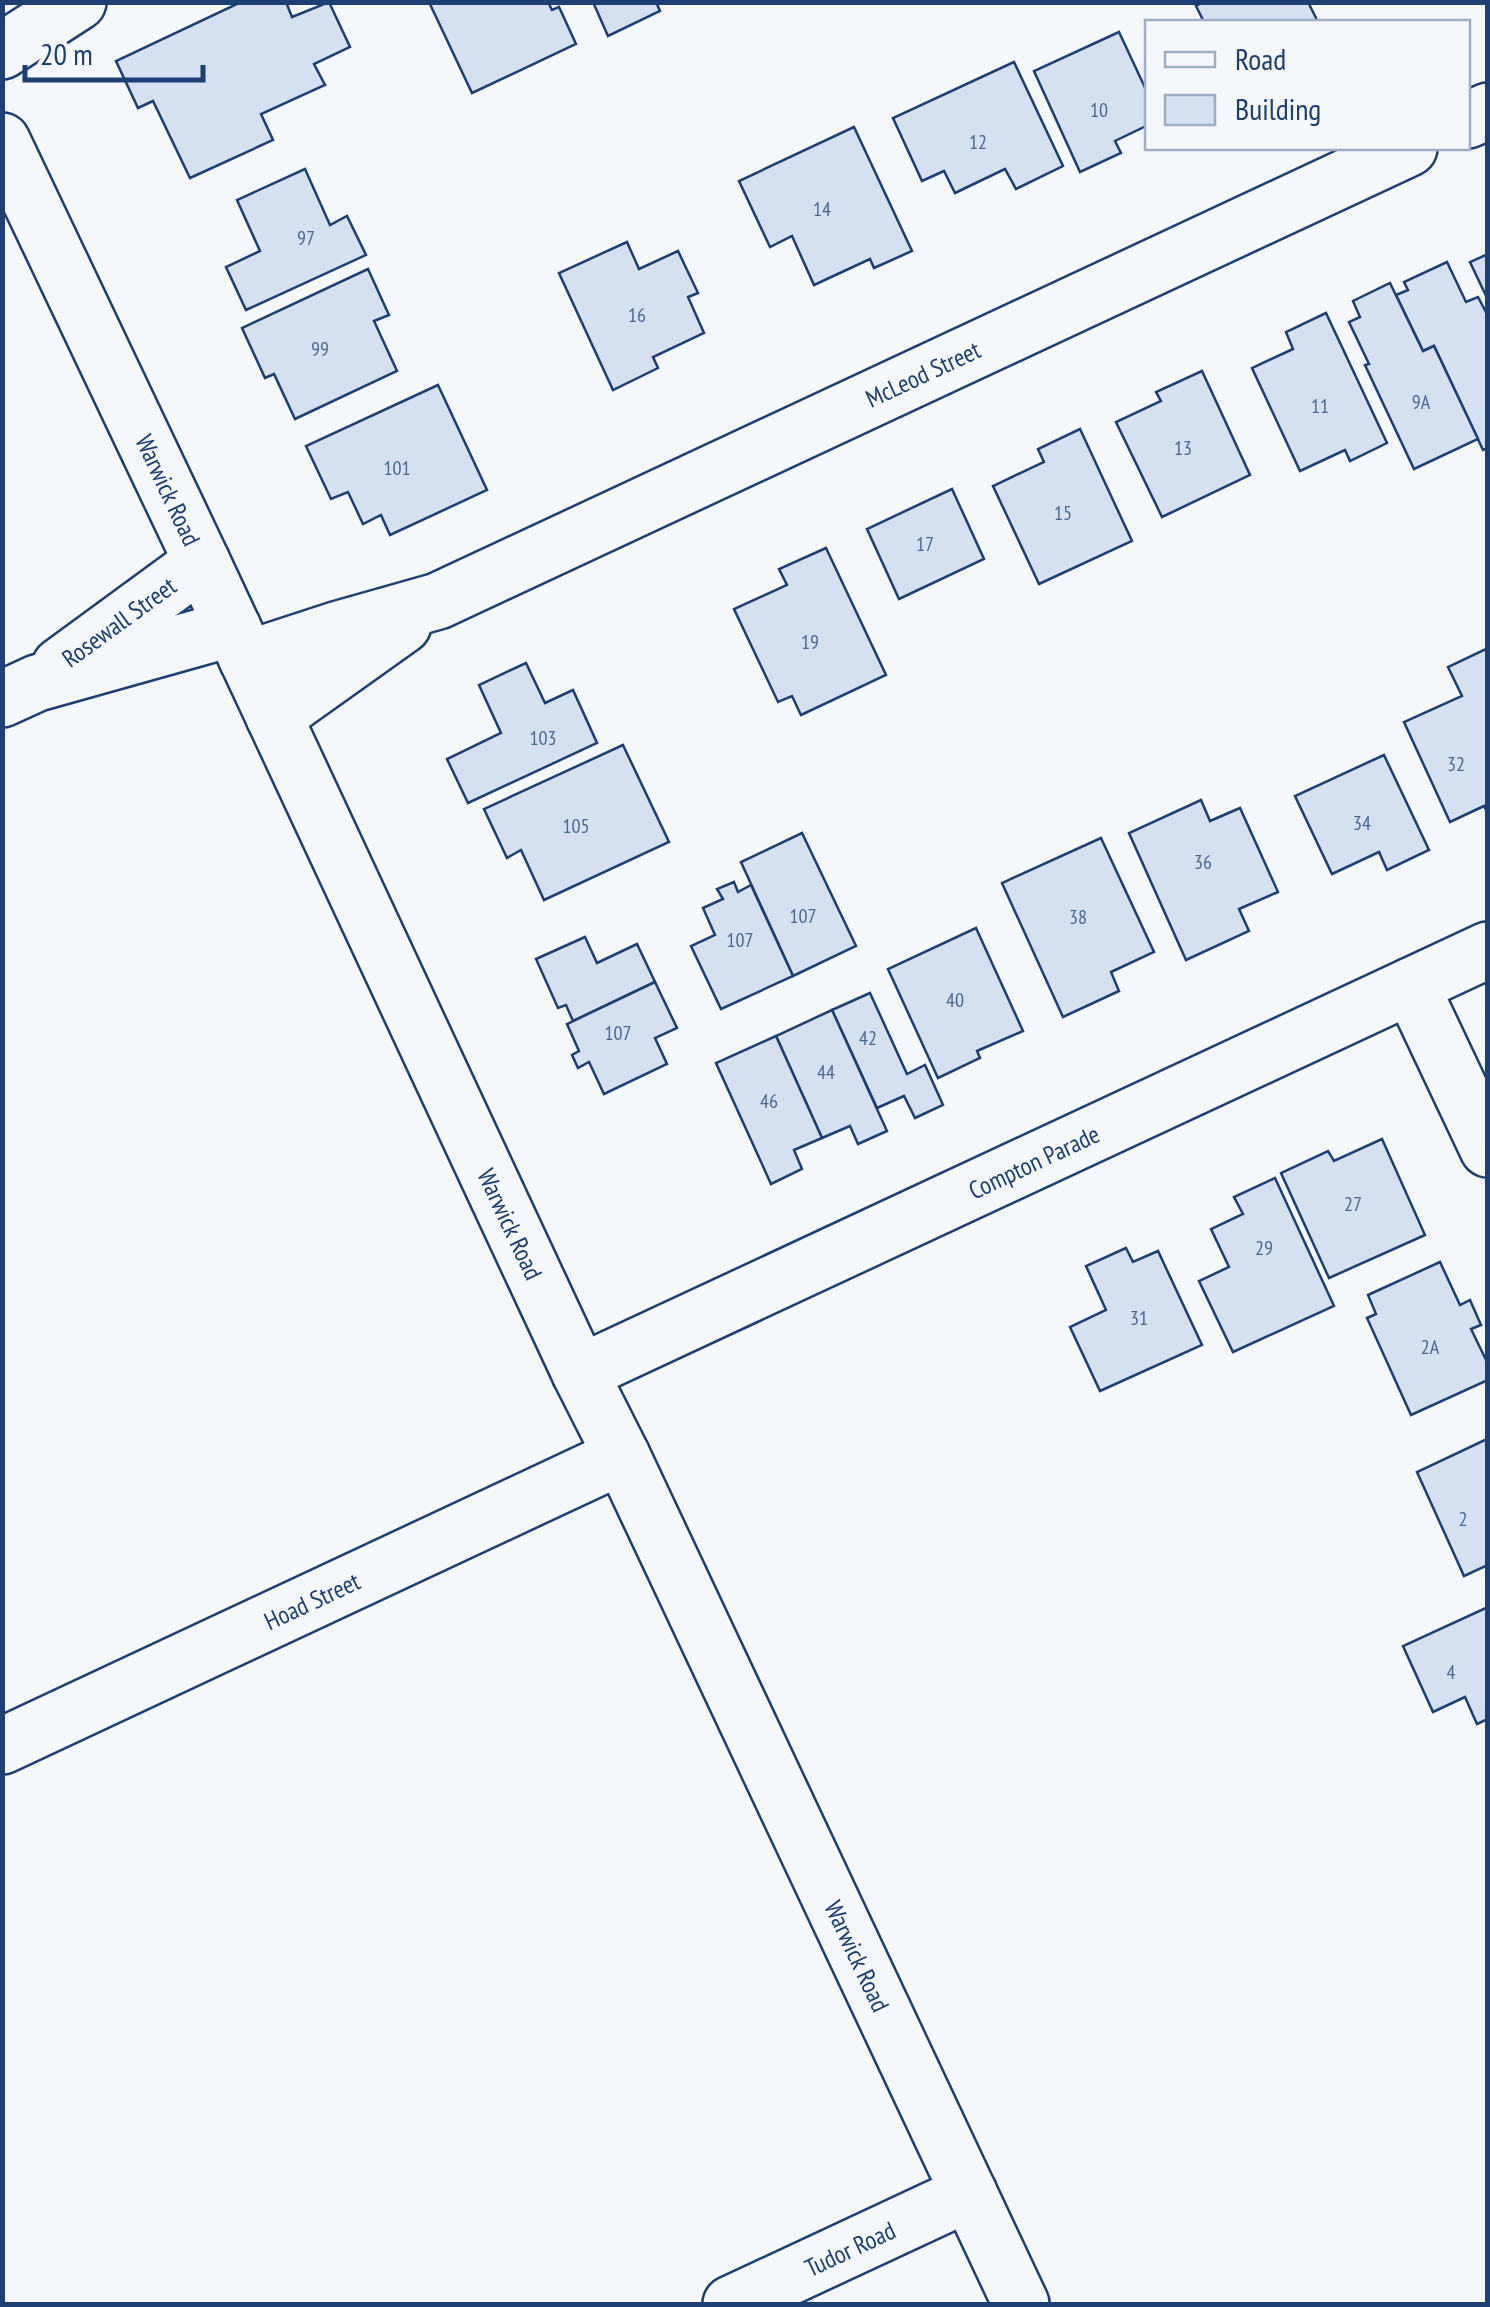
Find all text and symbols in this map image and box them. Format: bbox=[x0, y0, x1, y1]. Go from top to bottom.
scale bar bbox=[25, 20, 202, 82]
legend bbox=[1145, 20, 1470, 150]
text: 20 m bbox=[40, 34, 93, 73]
text: Road bbox=[1235, 39, 1286, 78]
text: Building bbox=[1235, 89, 1321, 128]
house number: 10 bbox=[1090, 97, 1108, 123]
house number: 12 bbox=[969, 129, 987, 155]
house number: 14 bbox=[813, 196, 831, 222]
house number: 97 bbox=[297, 225, 315, 251]
house number: 16 bbox=[628, 302, 646, 328]
street label: McLeod Street bbox=[861, 333, 986, 414]
house number: 99 bbox=[311, 336, 329, 362]
house number: 9A bbox=[1412, 389, 1431, 415]
house number: 11 bbox=[1311, 393, 1329, 419]
street label: Warwick Road bbox=[128, 429, 208, 551]
house number: 13 bbox=[1174, 435, 1192, 461]
house number: 101 bbox=[384, 455, 411, 481]
house number: 15 bbox=[1054, 500, 1072, 526]
house number: 17 bbox=[916, 531, 934, 557]
street label: Rosewall Street bbox=[55, 570, 183, 674]
house number: 19 bbox=[801, 629, 819, 655]
house number: 103 bbox=[530, 725, 557, 751]
house number: 32 bbox=[1447, 751, 1465, 777]
house number: 34 bbox=[1353, 810, 1371, 836]
house number: 105 bbox=[563, 813, 590, 839]
house number: 36 bbox=[1194, 849, 1212, 875]
house number: 107 bbox=[790, 903, 817, 929]
house number: 38 bbox=[1069, 904, 1087, 930]
house number: 107 bbox=[727, 927, 754, 953]
house number: 40 bbox=[946, 987, 964, 1013]
house number: 107 bbox=[605, 1020, 632, 1046]
house number: 42 bbox=[859, 1025, 877, 1051]
house number: 44 bbox=[817, 1059, 835, 1085]
house number: 46 bbox=[760, 1088, 778, 1114]
street label: Compton Parade bbox=[963, 1118, 1105, 1206]
street label: Warwick Road bbox=[470, 1163, 550, 1285]
house number: 27 bbox=[1344, 1191, 1362, 1217]
house number: 29 bbox=[1255, 1235, 1273, 1261]
house number: 31 bbox=[1130, 1305, 1148, 1331]
house number: 2A bbox=[1421, 1334, 1440, 1360]
house number: 2 bbox=[1459, 1506, 1468, 1532]
street label: Hoad Street bbox=[259, 1565, 365, 1637]
house number: 4 bbox=[1447, 1659, 1456, 1685]
street label: Warwick Road bbox=[817, 1895, 897, 2017]
street label: Tudor Road bbox=[800, 2214, 900, 2284]

